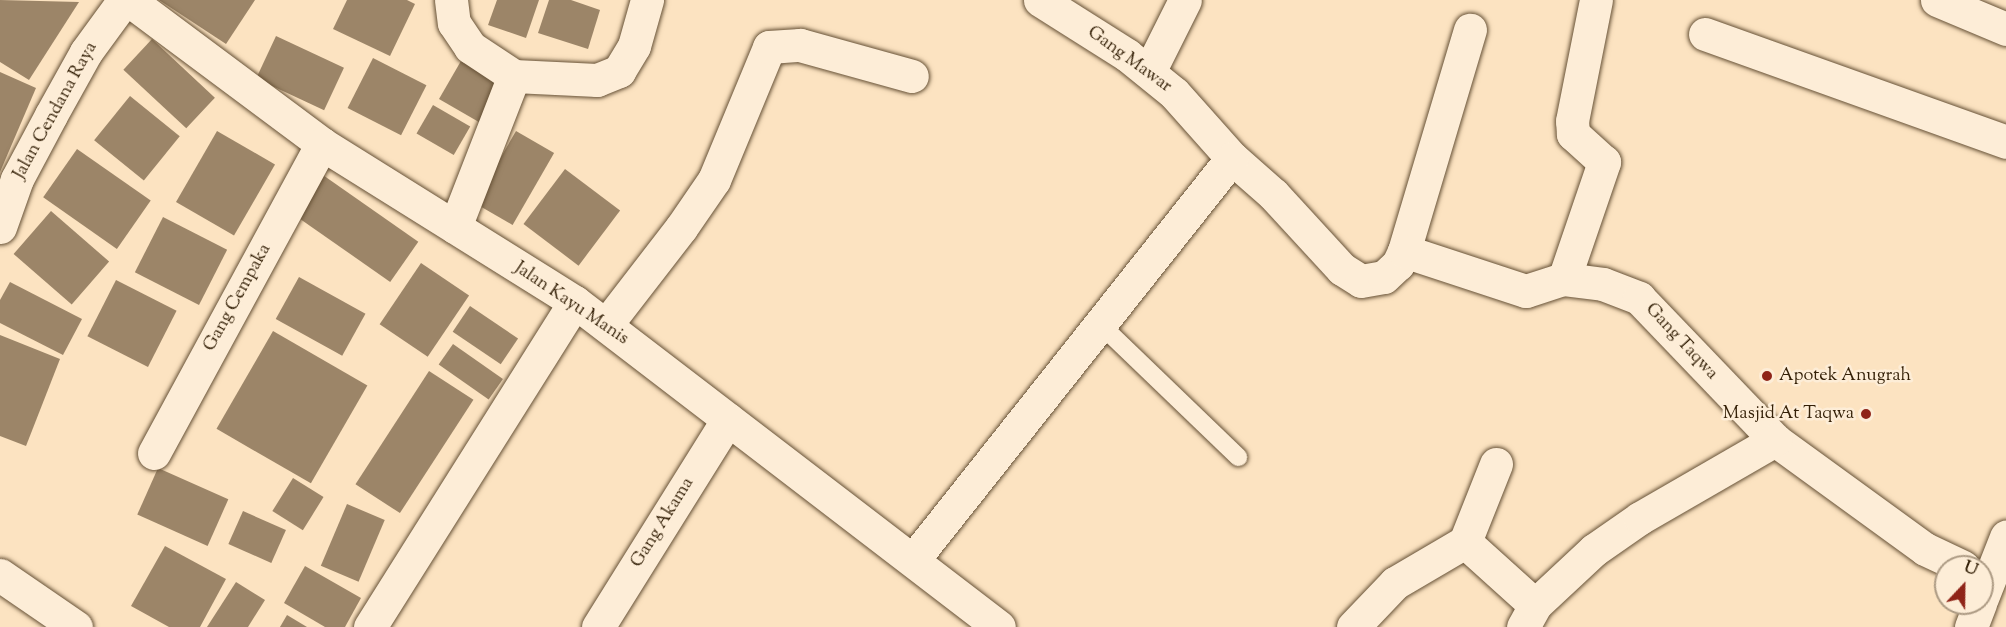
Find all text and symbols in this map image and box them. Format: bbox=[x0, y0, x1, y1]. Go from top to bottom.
street label: Gang Mawar bbox=[1083, 22, 1175, 98]
street label: Jalan Cendana Raya bbox=[9, 39, 103, 183]
street label: Gang Cempaka bbox=[200, 240, 276, 356]
street label: Jalan Kayu Manis bbox=[510, 258, 632, 350]
street label: Gang Taqwa bbox=[1640, 299, 1722, 385]
place label: Apotek Anugrah bbox=[1779, 365, 1911, 387]
marker: Apotek Anugrah bbox=[1760, 369, 1774, 383]
place label: Masjid At Taqwa bbox=[1723, 403, 1854, 425]
marker: Masjid At Taqwa bbox=[1859, 407, 1873, 421]
street label: Gang Akama bbox=[627, 474, 699, 572]
north arrow bbox=[1934, 555, 1994, 615]
text: U bbox=[1960, 557, 1981, 583]

